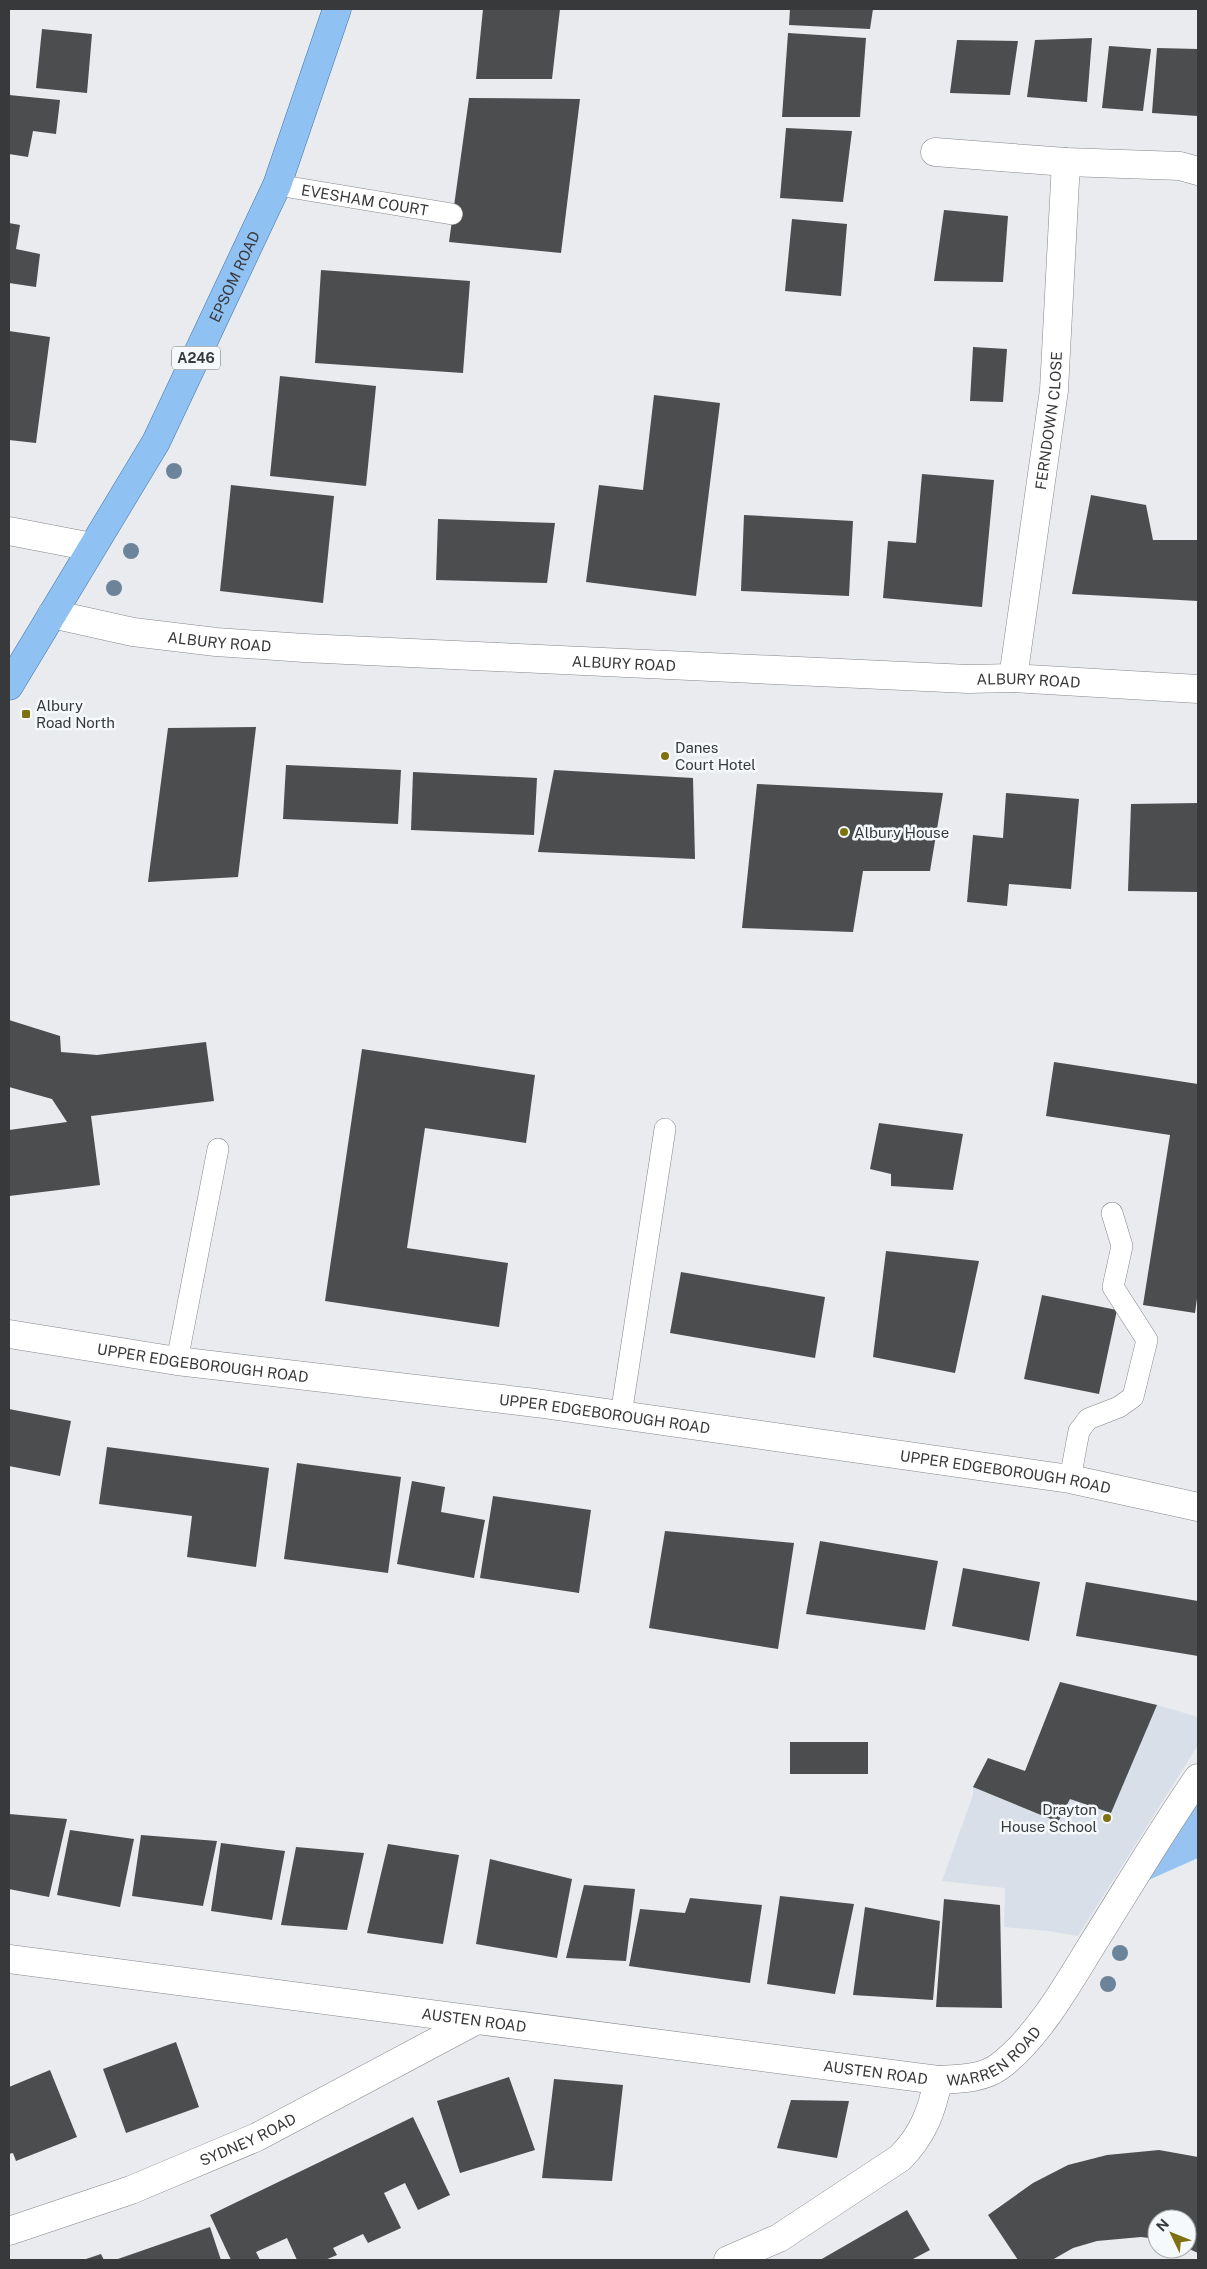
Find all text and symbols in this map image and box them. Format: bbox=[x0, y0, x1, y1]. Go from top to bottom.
street label: EVESHAM COURT bbox=[300, 181, 430, 218]
street label: EPSOM ROAD bbox=[205, 228, 263, 324]
road number: A246 bbox=[172, 346, 220, 369]
street label: FERNDOWN CLOSE bbox=[1031, 351, 1065, 491]
street label: ALBURY ROAD bbox=[167, 628, 272, 654]
street label: ALBURY ROAD bbox=[572, 652, 676, 674]
street label: ALBURY ROAD bbox=[976, 669, 1081, 690]
place label: Albury Road North bbox=[36, 697, 115, 731]
marker: Albury Road North bbox=[20, 708, 32, 720]
place label: Danes Court Hotel bbox=[675, 739, 756, 773]
marker: Danes Court Hotel bbox=[659, 750, 671, 762]
place label: Albury House bbox=[854, 824, 949, 841]
marker: Albury House bbox=[838, 826, 850, 838]
street label: UPPER EDGEBOROUGH ROAD bbox=[96, 1340, 310, 1385]
street label: UPPER EDGEBOROUGH ROAD bbox=[498, 1390, 711, 1436]
street label: UPPER EDGEBOROUGH ROAD bbox=[899, 1446, 1112, 1496]
place label: Drayton House School bbox=[1001, 1801, 1097, 1835]
marker: Drayton House School bbox=[1101, 1812, 1113, 1824]
street label: AUSTEN ROAD bbox=[421, 2004, 527, 2035]
street label: WARREN ROAD bbox=[946, 2023, 1044, 2088]
street label: AUSTEN ROAD bbox=[822, 2057, 929, 2087]
street label: SYDNEY ROAD bbox=[197, 2109, 299, 2169]
north arrow bbox=[1147, 2209, 1197, 2259]
text: N bbox=[1153, 2216, 1172, 2235]

